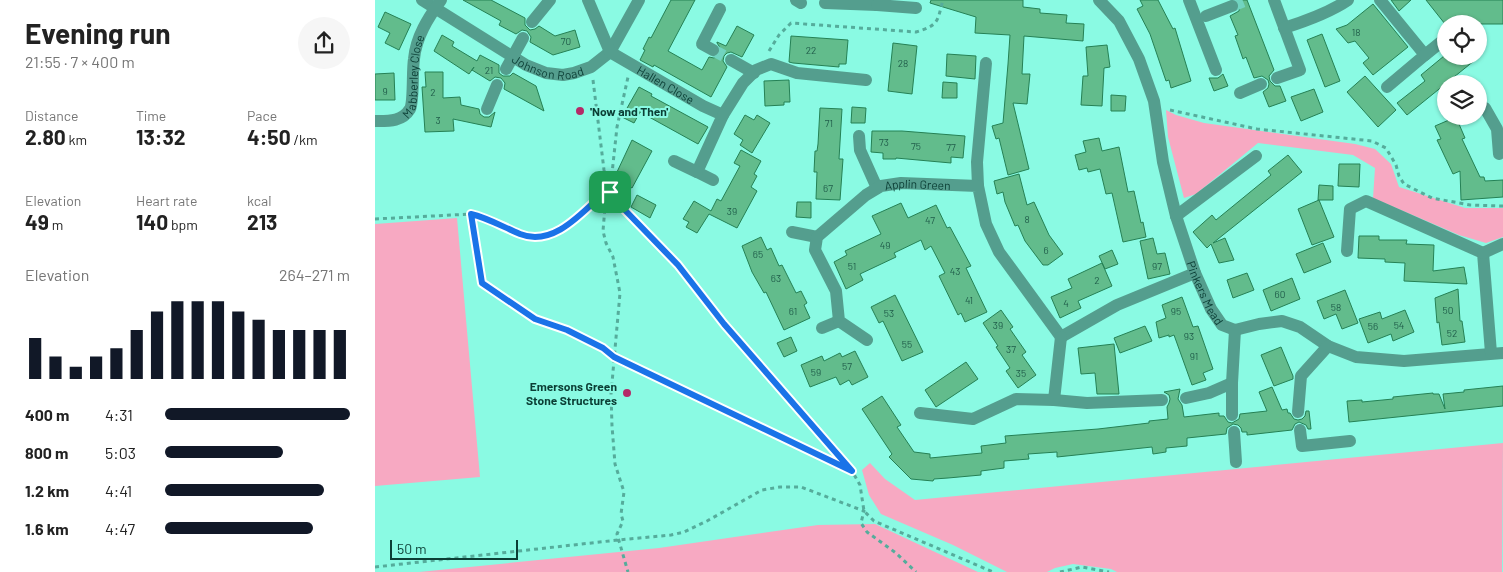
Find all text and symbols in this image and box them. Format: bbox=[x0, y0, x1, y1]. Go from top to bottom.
map controls bbox=[1437, 15, 1487, 125]
button: locate bbox=[1437, 15, 1487, 65]
text: Evening run bbox=[25, 16, 171, 50]
button: share bbox=[298, 17, 350, 69]
house number: 18 bbox=[1352, 26, 1360, 38]
street label: Mabberley Close bbox=[399, 33, 427, 121]
house number: 70 bbox=[561, 35, 571, 47]
house number: 22 bbox=[806, 44, 816, 56]
street label: Johnson Road bbox=[510, 51, 585, 82]
text: 21:55 · 7 × 400 m bbox=[25, 52, 135, 71]
house number: 28 bbox=[898, 57, 908, 69]
street label: Hallen Close bbox=[635, 62, 697, 106]
house number: 21 bbox=[485, 64, 493, 76]
button: layers bbox=[1437, 75, 1487, 125]
house number: 9 bbox=[382, 85, 388, 97]
house number: 2 bbox=[430, 86, 436, 98]
place label: 'Now and Then' bbox=[590, 104, 668, 118]
marker: 'Now and Then' bbox=[574, 105, 586, 117]
text: Distance bbox=[25, 107, 78, 124]
text: Time bbox=[136, 107, 166, 124]
text: Pace bbox=[247, 107, 277, 124]
house number: 3 bbox=[435, 114, 441, 126]
house number: 71 bbox=[825, 117, 833, 129]
text: 2.80 bbox=[25, 124, 66, 149]
text: 13:32 bbox=[136, 124, 186, 149]
text: 4:50 bbox=[247, 124, 291, 149]
text: km bbox=[66, 131, 87, 148]
text: /km bbox=[291, 131, 318, 148]
house number: 73 bbox=[879, 136, 889, 148]
house number: 75 bbox=[911, 140, 921, 152]
house number: 77 bbox=[946, 141, 956, 153]
pin bbox=[589, 171, 631, 213]
street label: Applin Green bbox=[884, 176, 951, 192]
icon: arrive bbox=[596, 178, 624, 206]
house number: 67 bbox=[823, 182, 833, 194]
text: Elevation bbox=[25, 192, 81, 209]
text: Heart rate bbox=[136, 192, 197, 209]
text: kcal bbox=[247, 192, 271, 209]
house number: 39 bbox=[727, 205, 737, 217]
text: 49 bbox=[25, 209, 49, 234]
text: 140 bbox=[136, 209, 168, 234]
text: 213 bbox=[247, 209, 277, 234]
house number: 8 bbox=[1024, 213, 1030, 225]
house number: 47 bbox=[925, 214, 935, 226]
text: m bbox=[49, 216, 63, 233]
text: bpm bbox=[168, 216, 198, 233]
house number: 49 bbox=[880, 239, 890, 251]
house number: 6 bbox=[1043, 244, 1049, 256]
house number: 65 bbox=[753, 248, 763, 260]
street label: Pinkers Mead bbox=[1184, 259, 1227, 327]
house number: 51 bbox=[848, 260, 856, 272]
house number: 97 bbox=[1152, 260, 1162, 272]
text: Elevation bbox=[25, 265, 89, 284]
text: 264–271 m bbox=[279, 265, 350, 284]
house number: 43 bbox=[950, 265, 960, 277]
house number: 63 bbox=[771, 272, 781, 284]
house number: 2 bbox=[1094, 274, 1100, 286]
house number: 60 bbox=[1275, 288, 1285, 300]
house number: 41 bbox=[965, 294, 973, 306]
house number: 4 bbox=[1063, 297, 1069, 309]
house number: 58 bbox=[1331, 301, 1341, 313]
house number: 50 bbox=[1443, 304, 1453, 316]
house number: 61 bbox=[789, 305, 797, 317]
house number: 95 bbox=[1171, 305, 1181, 317]
house number: 53 bbox=[884, 307, 894, 319]
house number: 39 bbox=[993, 319, 1003, 331]
house number: 54 bbox=[1394, 319, 1404, 331]
house number: 56 bbox=[1368, 320, 1378, 332]
house number: 52 bbox=[1447, 327, 1457, 339]
house number: 93 bbox=[1184, 330, 1194, 342]
house number: 55 bbox=[902, 338, 912, 350]
house number: 37 bbox=[1006, 343, 1016, 355]
house number: 91 bbox=[1190, 350, 1198, 362]
house number: 57 bbox=[842, 360, 852, 372]
house number: 59 bbox=[811, 366, 821, 378]
house number: 35 bbox=[1016, 367, 1026, 379]
place label: Emersons Green Stone Structures bbox=[526, 379, 617, 407]
marker: Emersons Green Stone Structures bbox=[621, 387, 633, 399]
text: 400 m bbox=[25, 405, 69, 424]
text: 4:31 bbox=[105, 405, 133, 424]
text: 800 m bbox=[25, 443, 68, 462]
text: 5:03 bbox=[105, 443, 136, 462]
text: 1.2 km bbox=[25, 481, 69, 500]
text: 4:41 bbox=[105, 481, 132, 500]
text: 1.6 km bbox=[25, 519, 69, 538]
text: 4:47 bbox=[105, 519, 135, 538]
scale bar bbox=[390, 537, 517, 560]
text: 50 m bbox=[397, 540, 426, 557]

